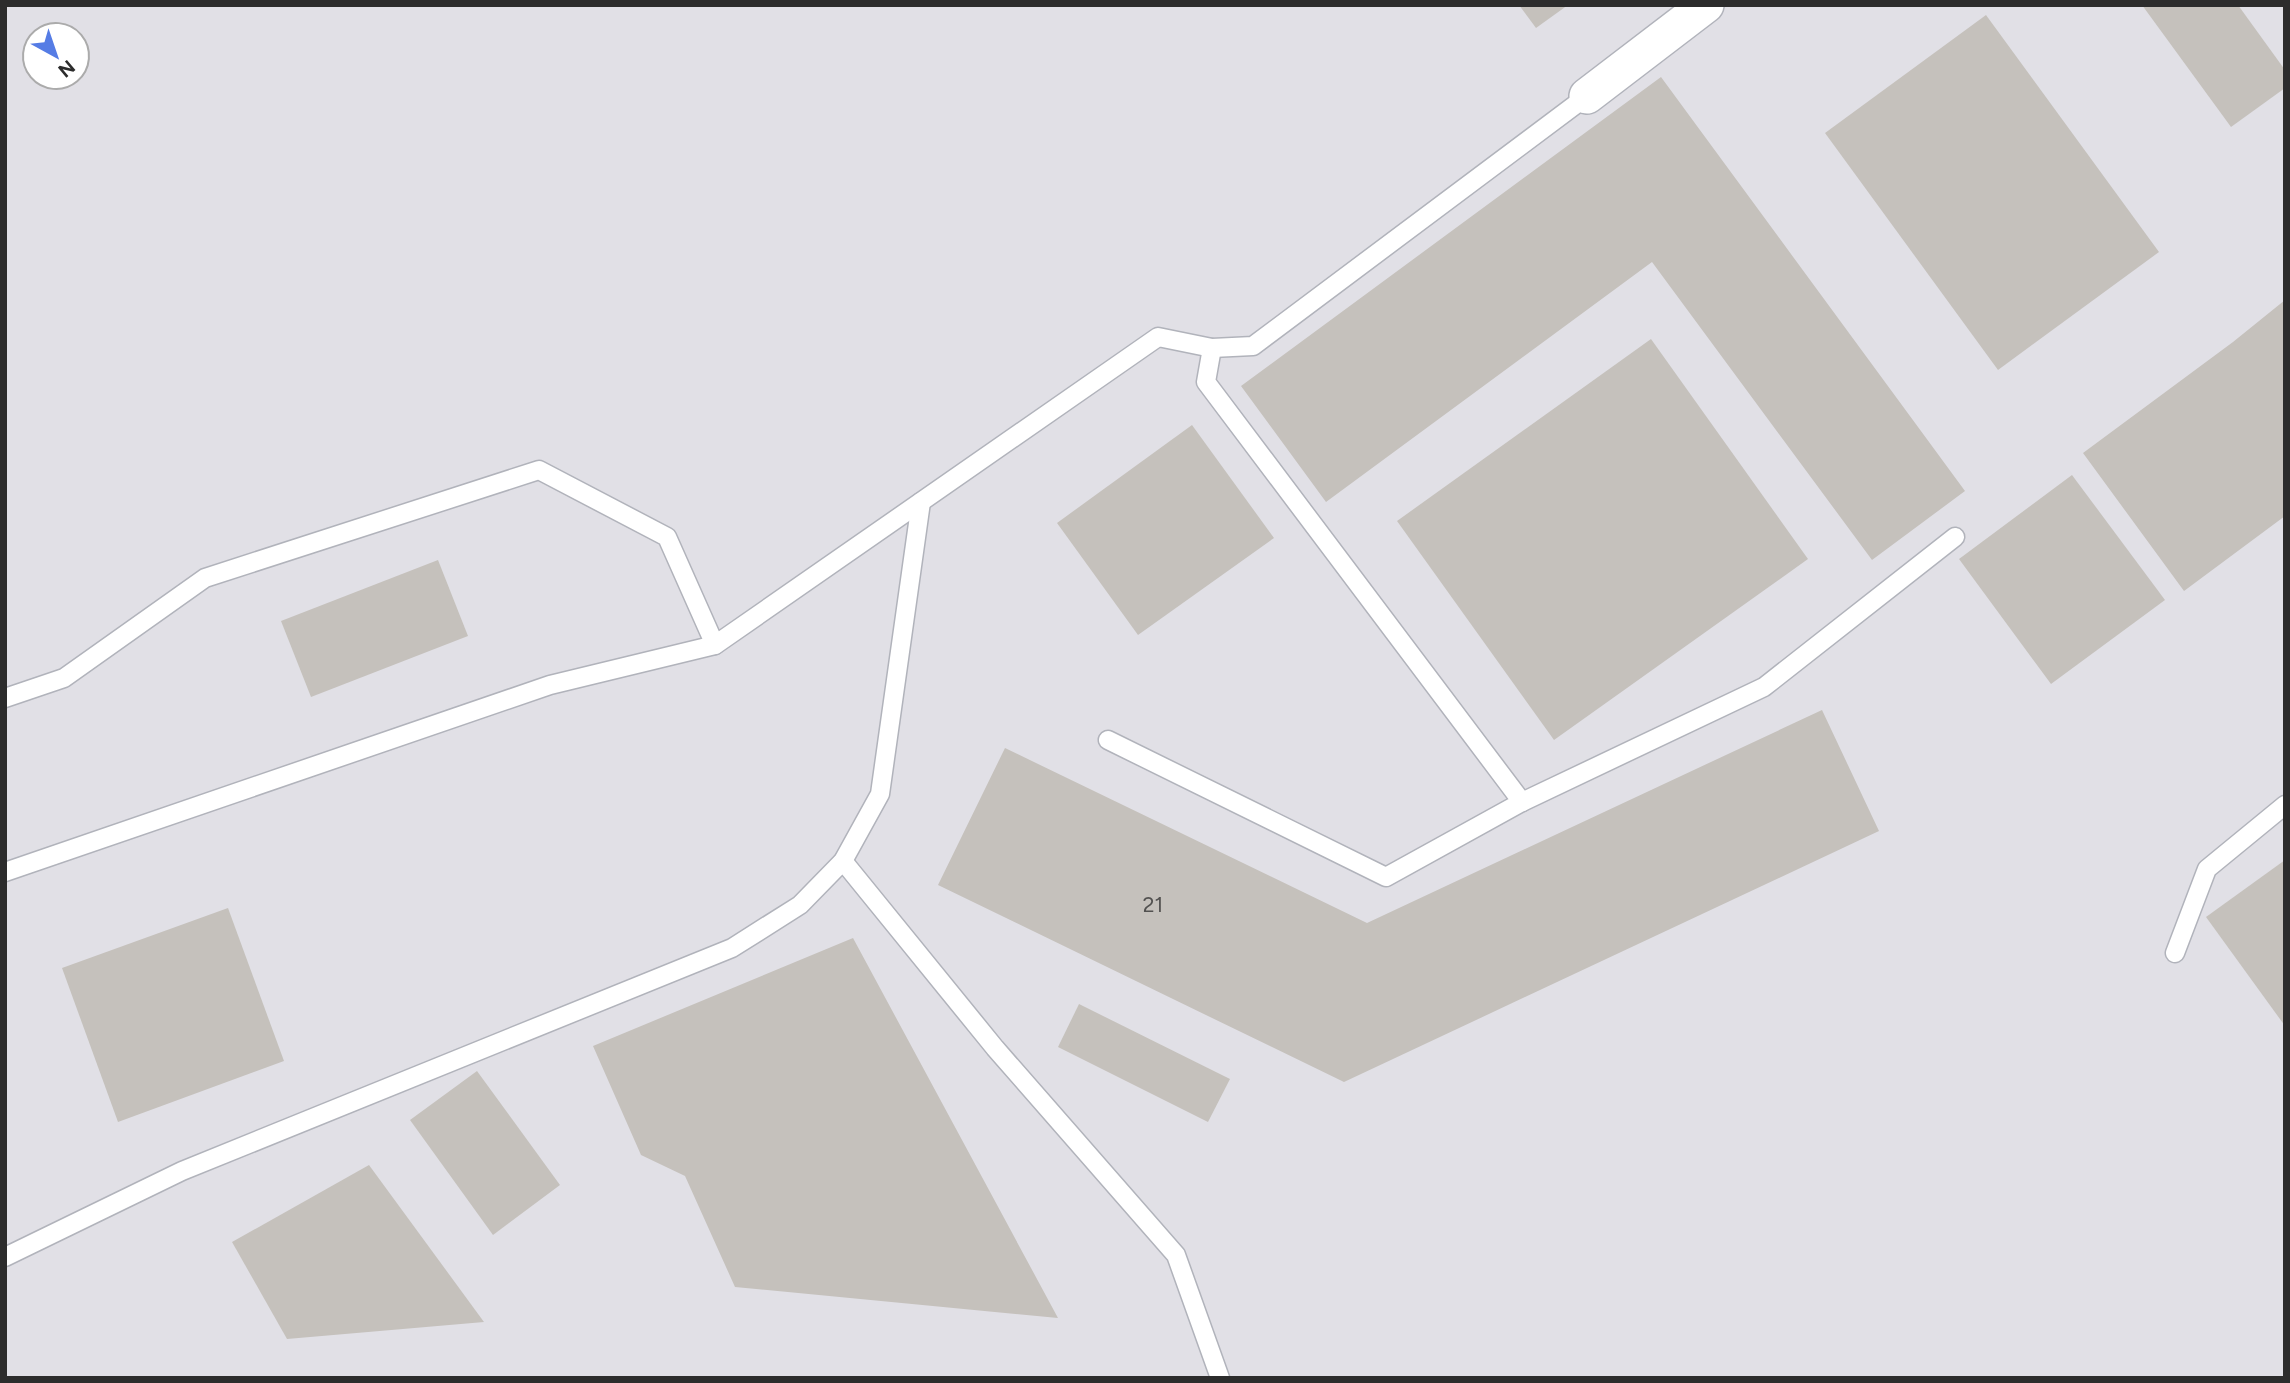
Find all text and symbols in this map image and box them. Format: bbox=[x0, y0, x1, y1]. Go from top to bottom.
north arrow bbox=[21, 21, 91, 91]
text: N bbox=[54, 55, 80, 82]
house number: 21 bbox=[1143, 892, 1163, 917]

